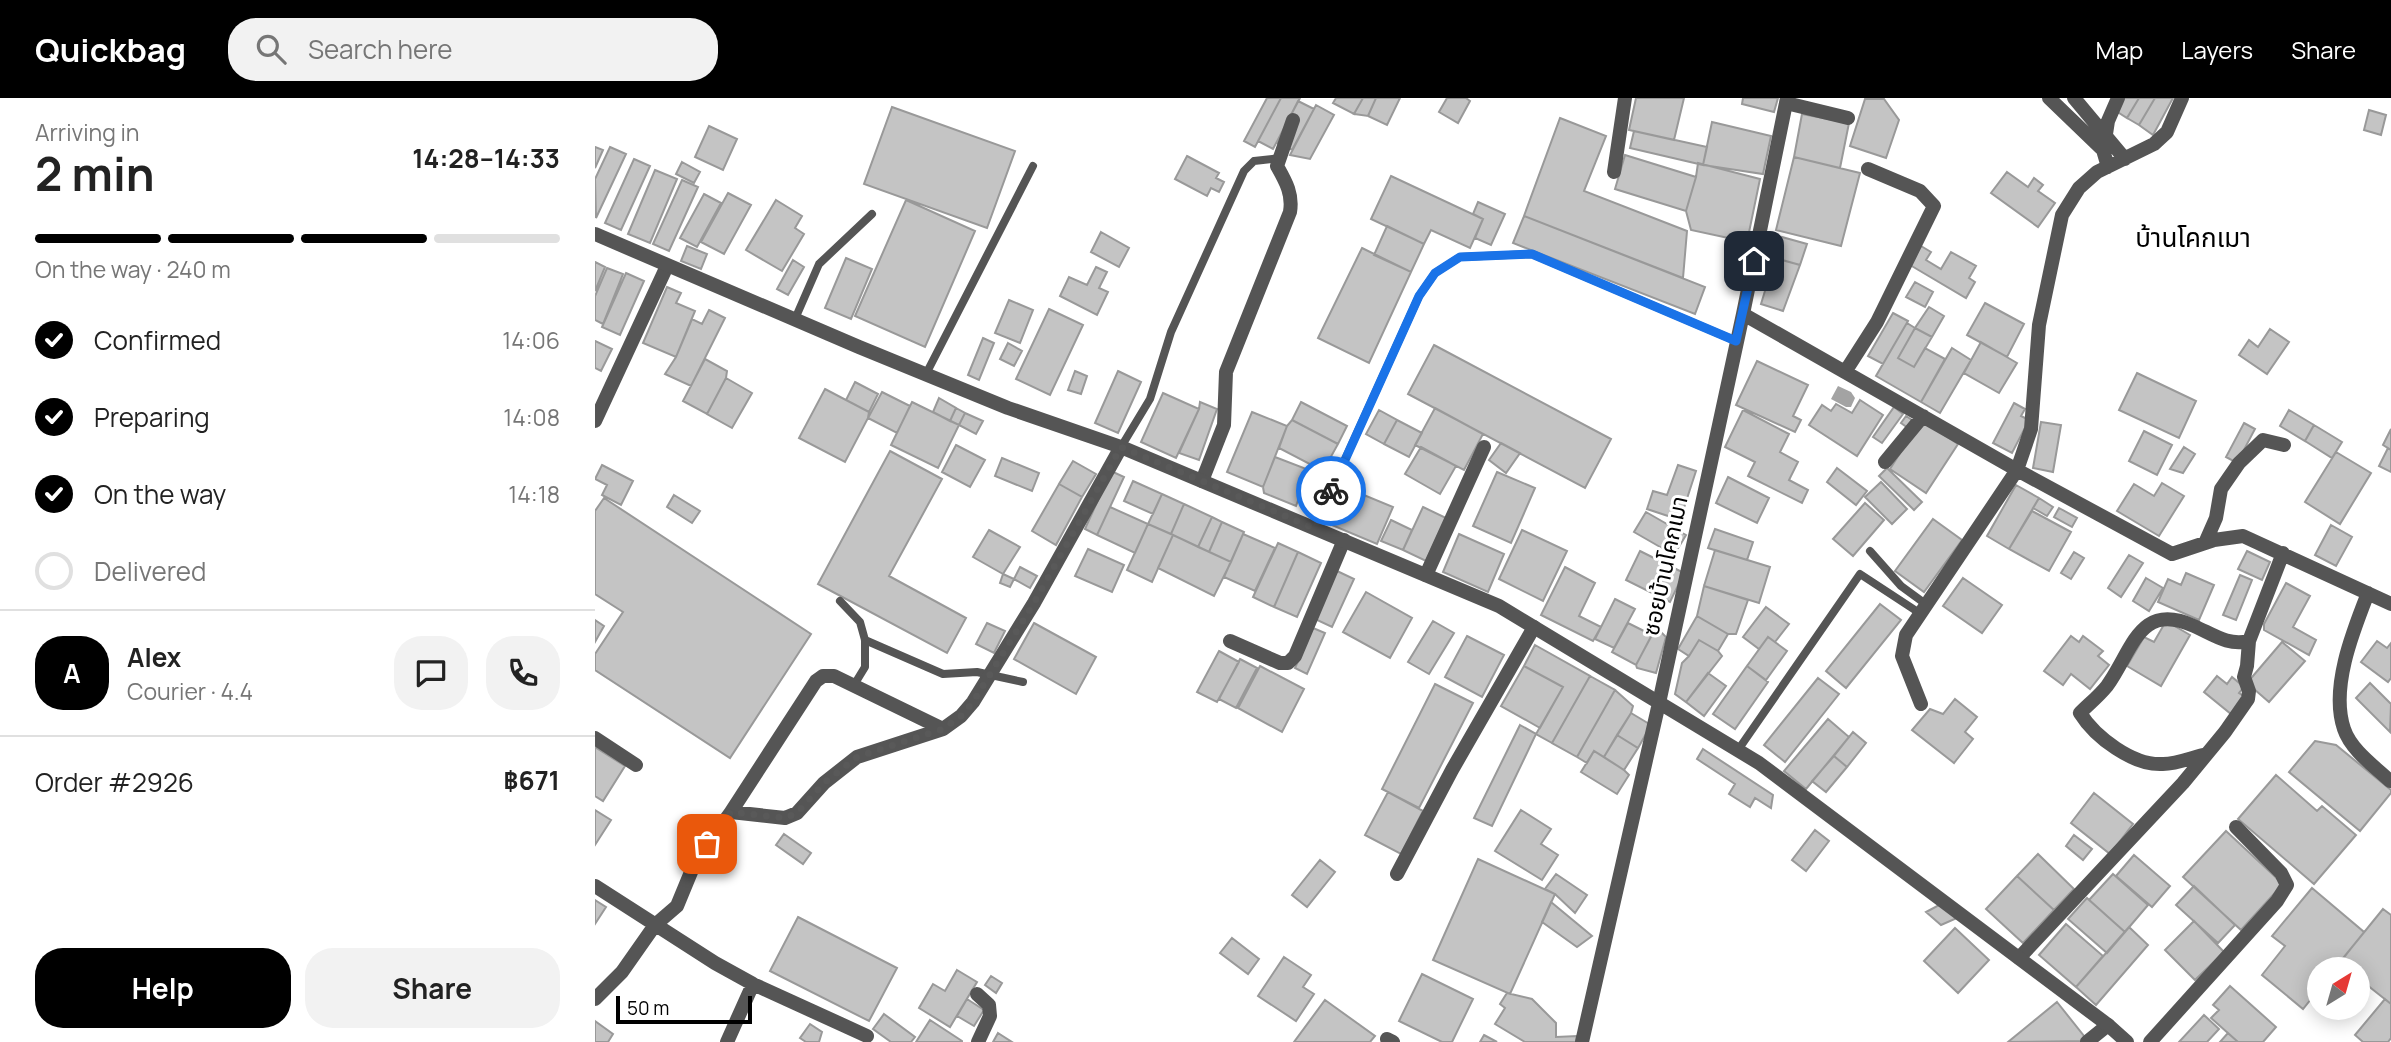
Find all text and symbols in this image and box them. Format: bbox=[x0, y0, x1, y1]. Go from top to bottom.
search box bbox=[228, 18, 718, 81]
text: Quickbag bbox=[35, 27, 186, 72]
icon: search bbox=[252, 30, 290, 68]
text: Search here bbox=[308, 31, 453, 67]
text: Map bbox=[2096, 33, 2143, 66]
text: Layers bbox=[2181, 33, 2253, 66]
text: Share bbox=[2291, 33, 2356, 66]
text: Arriving in bbox=[35, 116, 140, 148]
text: 14:28–14:33 bbox=[412, 140, 560, 176]
text: 2 min bbox=[35, 142, 155, 205]
district label: บ้านโคกเมา bbox=[2135, 219, 2251, 255]
pin bbox=[1724, 231, 1784, 291]
icon: home bbox=[1735, 242, 1773, 280]
text: On the way · 240 m bbox=[35, 253, 231, 285]
icon: check bbox=[35, 321, 73, 359]
text: Confirmed bbox=[94, 322, 221, 358]
text: 14:06 bbox=[502, 324, 560, 356]
icon: check bbox=[35, 398, 73, 436]
text: Preparing bbox=[94, 399, 210, 435]
text: 14:08 bbox=[503, 401, 560, 433]
courier bbox=[1296, 456, 1366, 526]
icon: bike bbox=[1312, 472, 1350, 510]
icon: check bbox=[35, 475, 73, 513]
text: On the way bbox=[94, 476, 226, 512]
text: 14:18 bbox=[508, 478, 560, 510]
street label: ซอยบ้านโคกเมา bbox=[1634, 493, 1694, 639]
text: Delivered bbox=[94, 553, 206, 589]
button: chat bbox=[394, 636, 468, 710]
button: phone bbox=[486, 636, 560, 710]
text: Alex bbox=[127, 639, 181, 675]
text: A bbox=[63, 655, 81, 691]
text: Courier · 4.4 bbox=[127, 675, 253, 707]
text: ฿671 bbox=[503, 762, 560, 798]
text: Order #2926 bbox=[35, 764, 194, 800]
pin bbox=[677, 814, 737, 874]
icon: bag bbox=[688, 825, 726, 863]
button: Help bbox=[35, 948, 291, 1028]
button: Share bbox=[305, 948, 560, 1028]
north arrow bbox=[2307, 957, 2369, 1020]
map controls bbox=[2307, 957, 2370, 1020]
scale bar bbox=[616, 993, 753, 1025]
text: 50 m bbox=[627, 995, 669, 1021]

